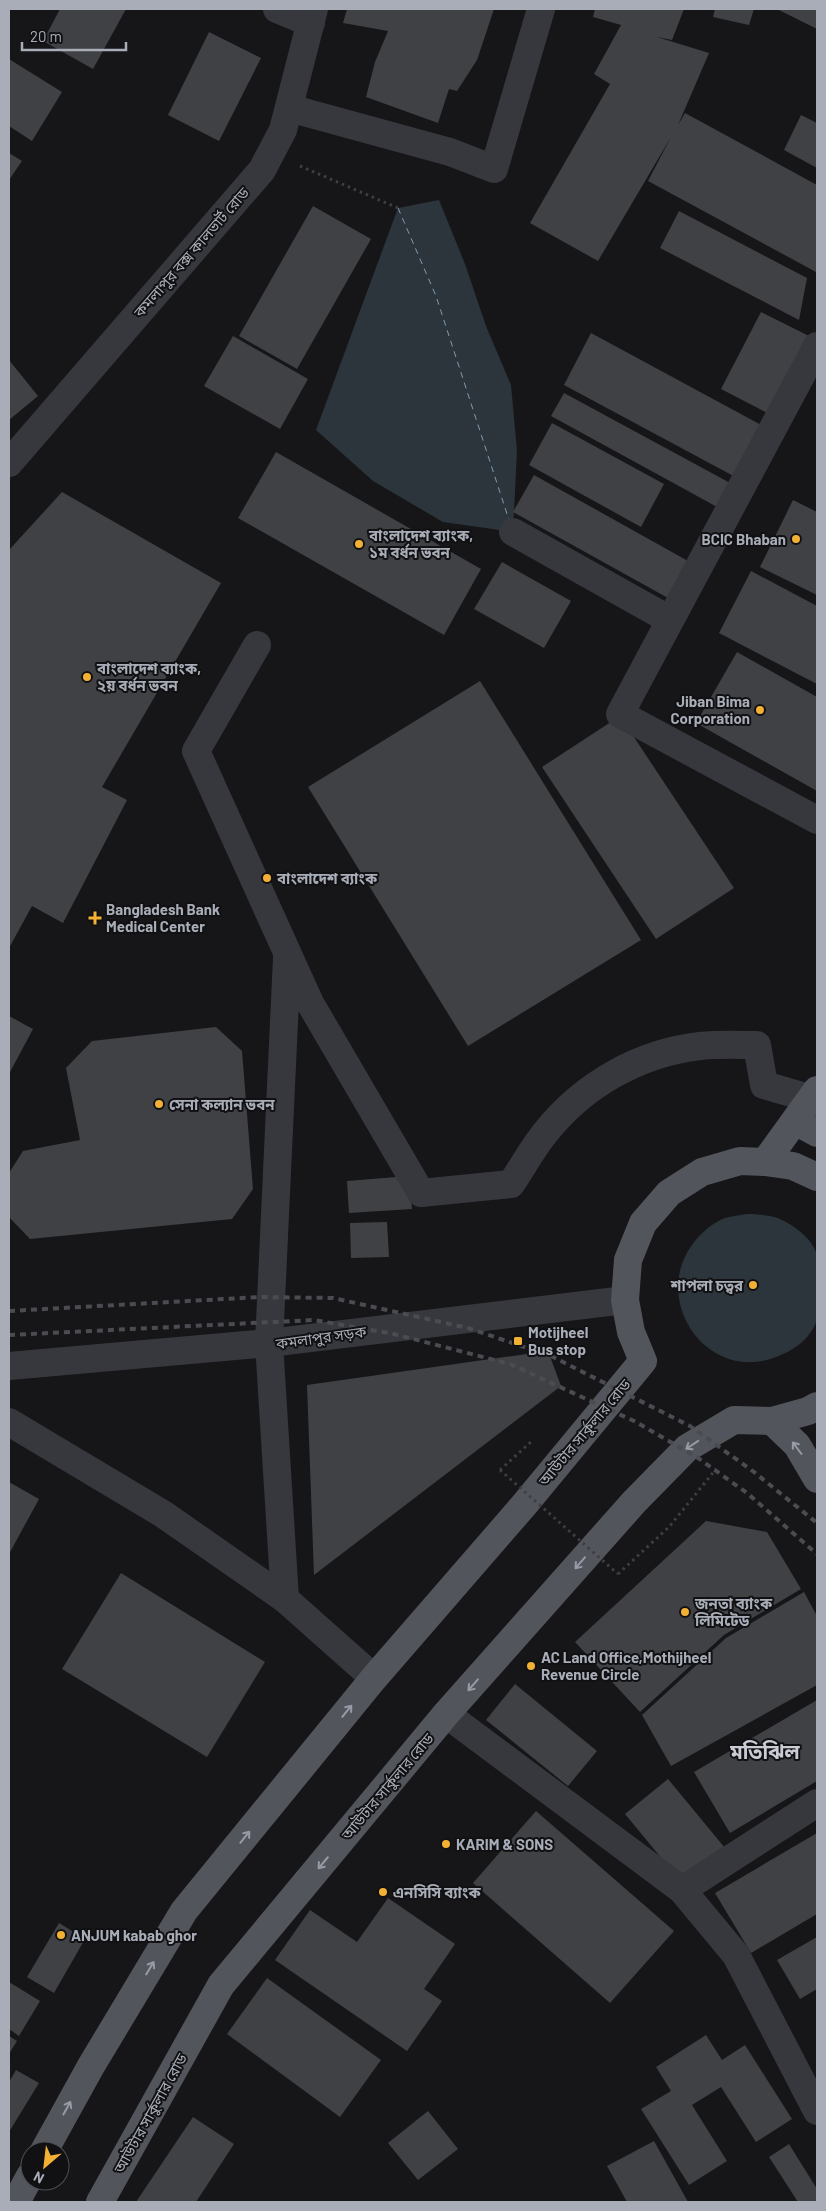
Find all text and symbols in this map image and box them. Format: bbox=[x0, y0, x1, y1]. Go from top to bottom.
scale bar bbox=[22, 20, 126, 52]
text: 20 m bbox=[30, 27, 62, 45]
street label: কমলাপুর বক্স কালভার্ট রোড bbox=[129, 183, 253, 322]
place label: বাংলাদেশ ব্যাংক, ১ম বর্ধন ভবন bbox=[368, 526, 473, 561]
place label: BCIC Bhaban bbox=[701, 530, 786, 548]
marker: BCIC Bhaban bbox=[790, 533, 802, 545]
marker: বাংলাদেশ ব্যাংক, ১ম বর্ধন ভবন bbox=[353, 538, 365, 550]
place label: বাংলাদেশ ব্যাংক, ২য় বর্ধন ভবন bbox=[96, 659, 201, 694]
marker: বাংলাদেশ ব্যাংক, ২য় বর্ধন ভবন bbox=[81, 671, 93, 683]
place label: Jiban Bima Corporation bbox=[670, 692, 750, 727]
marker: Jiban Bima Corporation bbox=[754, 704, 766, 716]
place label: বাংলাদেশ ব্যাংক bbox=[276, 869, 378, 887]
marker: বাংলাদেশ ব্যাংক bbox=[261, 872, 273, 884]
place label: Bangladesh Bank Medical Center bbox=[106, 900, 220, 935]
marker: Bangladesh Bank Medical Center bbox=[88, 911, 102, 925]
place label: সেনা কল্যান ভবন bbox=[169, 1095, 275, 1113]
marker: সেনা কল্যান ভবন bbox=[153, 1098, 165, 1110]
place label: শাপলা চত্বর bbox=[670, 1276, 744, 1294]
marker: শাপলা চত্বর bbox=[747, 1279, 759, 1291]
street label: কমলাপুর সড়ক bbox=[274, 1322, 368, 1353]
place label: Motijheel Bus stop bbox=[528, 1323, 588, 1358]
marker: Motijheel Bus stop bbox=[512, 1335, 524, 1347]
street label: আউটার সার্কুলার রোড bbox=[534, 1375, 635, 1490]
one-way arrow bbox=[685, 1440, 699, 1450]
one-way arrow bbox=[792, 1442, 803, 1455]
one-way arrow bbox=[575, 1556, 586, 1569]
place label: জনতা ব্যাংক লিমিটেড bbox=[694, 1594, 773, 1629]
marker: জনতা ব্যাংক লিমিটেড bbox=[679, 1606, 691, 1618]
place label: AC Land Office,Mothijheel Revenue Circle bbox=[541, 1648, 711, 1683]
marker: AC Land Office,Mothijheel Revenue Circle bbox=[525, 1660, 537, 1672]
one-way arrow bbox=[467, 1678, 479, 1691]
one-way arrow bbox=[342, 1705, 353, 1718]
street label: আউটার সার্কুলার রোড bbox=[337, 1729, 438, 1844]
district label: মতিঝিল bbox=[729, 1739, 801, 1763]
one-way arrow bbox=[239, 1831, 250, 1844]
place label: KARIM & SONS bbox=[456, 1835, 553, 1853]
marker: KARIM & SONS bbox=[440, 1838, 452, 1850]
one-way arrow bbox=[318, 1856, 329, 1869]
place label: এনসিসি ব্যাংক bbox=[393, 1883, 481, 1901]
marker: এনসিসি ব্যাংক bbox=[377, 1886, 389, 1898]
place label: ANJUM kabab ghor bbox=[71, 1926, 197, 1944]
marker: ANJUM kabab ghor bbox=[55, 1929, 67, 1941]
one-way arrow bbox=[145, 1962, 155, 1976]
street label: আউটার সার্কুলার রোড bbox=[109, 2050, 191, 2177]
one-way arrow bbox=[62, 2101, 72, 2116]
north arrow bbox=[20, 2141, 70, 2191]
text: N bbox=[31, 2168, 47, 2188]

